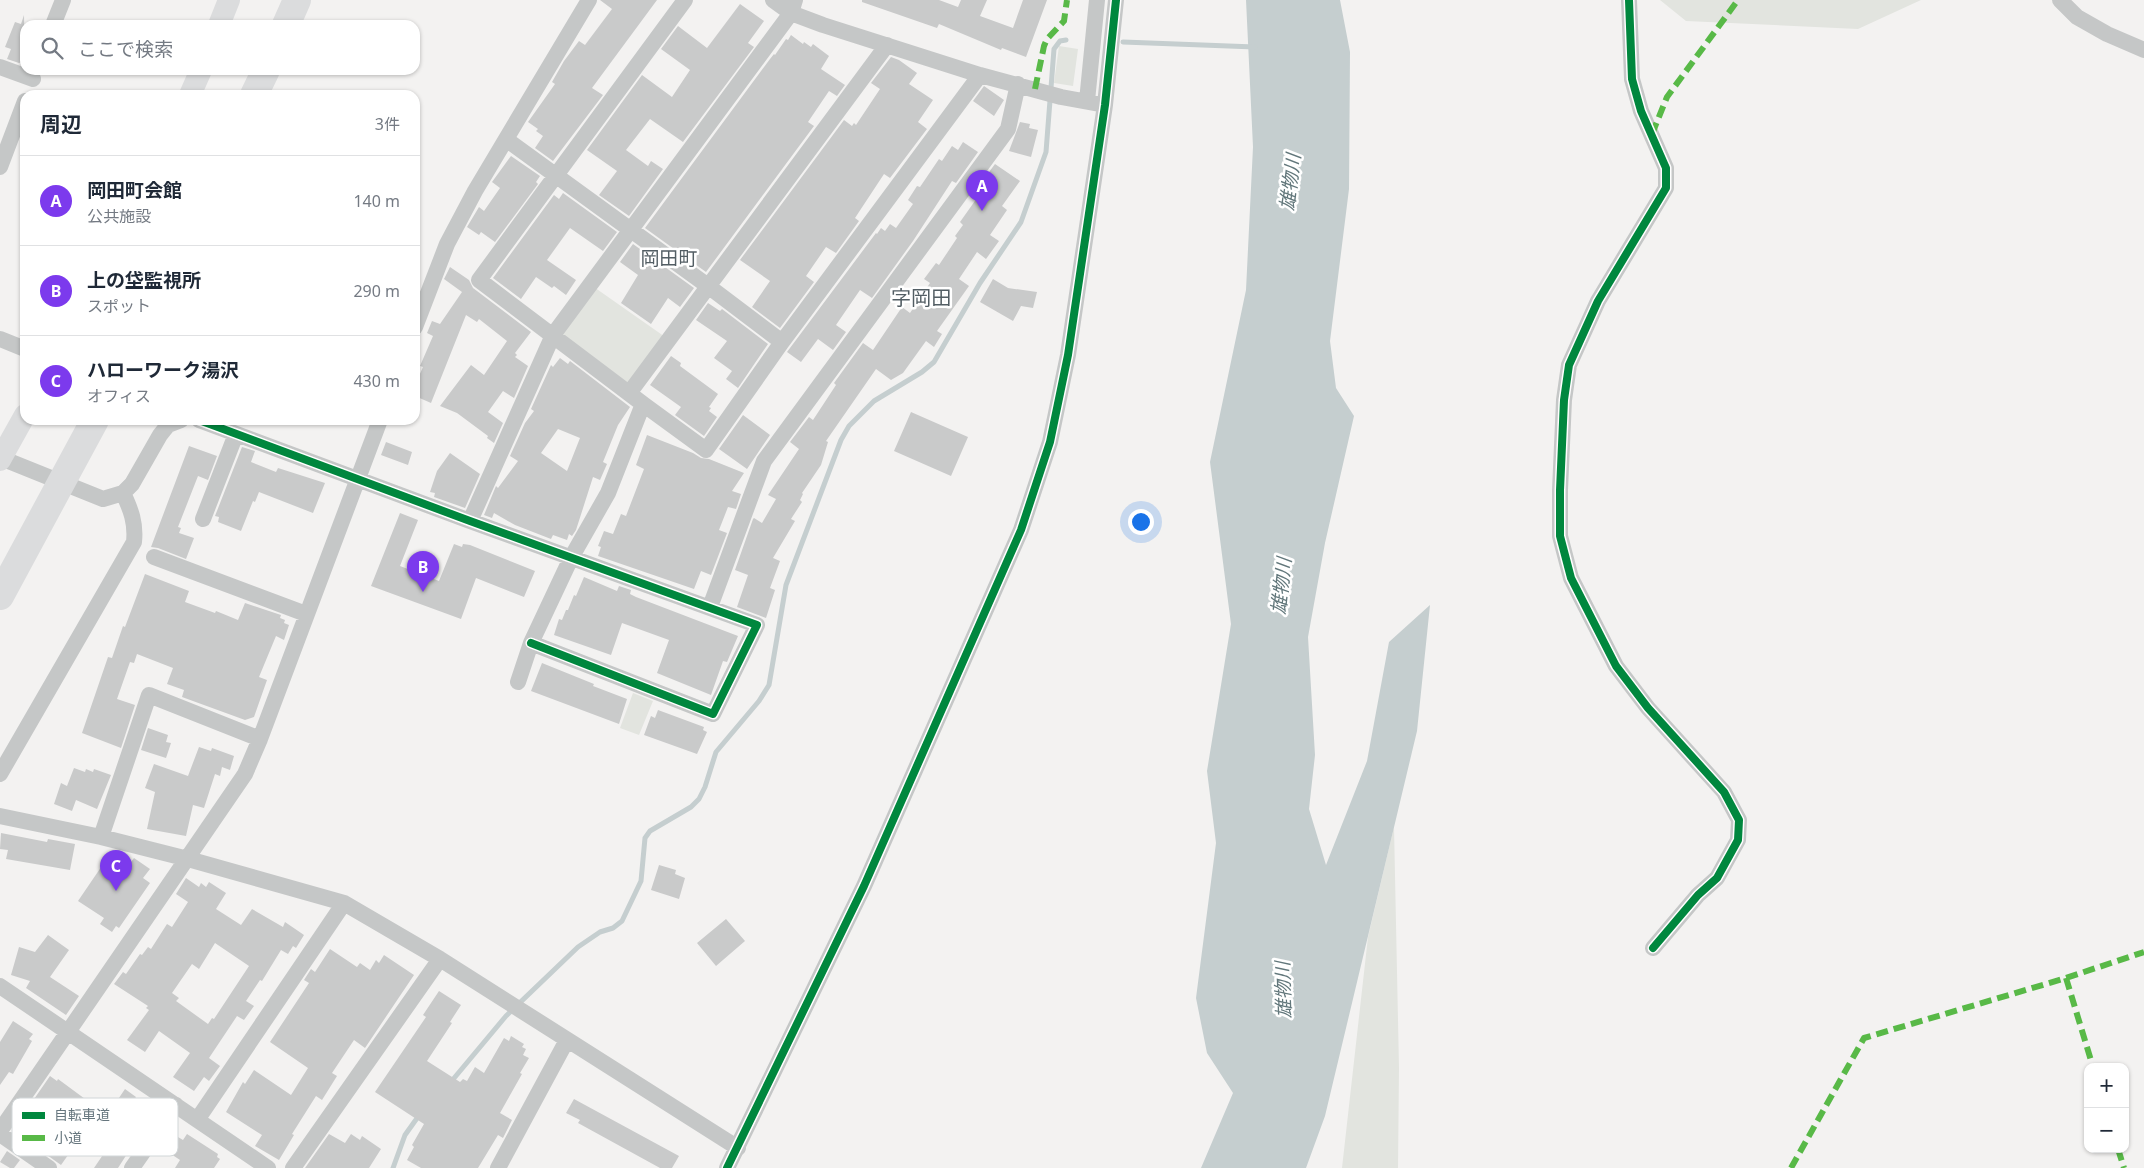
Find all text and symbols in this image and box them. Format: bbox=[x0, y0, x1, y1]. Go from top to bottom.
search box bbox=[20, 20, 420, 75]
icon: search bbox=[38, 34, 66, 62]
text: ここで検索 bbox=[78, 36, 173, 62]
text: 周辺 bbox=[40, 110, 82, 138]
text: 3件 bbox=[375, 113, 400, 135]
water label: 雄物川 bbox=[1274, 150, 1307, 212]
pin: A bbox=[966, 170, 998, 211]
text: 岡田町会館 bbox=[87, 177, 182, 203]
text: A bbox=[50, 190, 62, 212]
text: 140 m bbox=[353, 190, 400, 212]
text: 公共施設 bbox=[87, 205, 151, 227]
district label: 岡田町 bbox=[640, 245, 698, 271]
text: 上の垈監視所 bbox=[87, 267, 201, 293]
text: B bbox=[51, 280, 61, 302]
text: 290 m bbox=[353, 280, 400, 302]
district label: 字岡田 bbox=[891, 284, 951, 311]
text: スポット bbox=[87, 295, 151, 317]
text: ハローワーク湯沢 bbox=[87, 357, 239, 383]
text: C bbox=[51, 370, 61, 392]
text: 430 m bbox=[353, 370, 400, 392]
text: オフィス bbox=[87, 385, 151, 407]
your location bbox=[1128, 509, 1154, 535]
pin: B bbox=[407, 551, 439, 592]
water label: 雄物川 bbox=[1265, 554, 1297, 616]
pin: C bbox=[100, 850, 132, 891]
water label: 雄物川 bbox=[1269, 959, 1297, 1019]
map controls bbox=[2084, 1063, 2129, 1153]
button: + bbox=[2084, 1063, 2129, 1108]
legend bbox=[12, 1098, 178, 1156]
text: 自転車道 bbox=[54, 1105, 110, 1124]
button: − bbox=[2084, 1108, 2129, 1153]
text: 小道 bbox=[54, 1128, 82, 1147]

